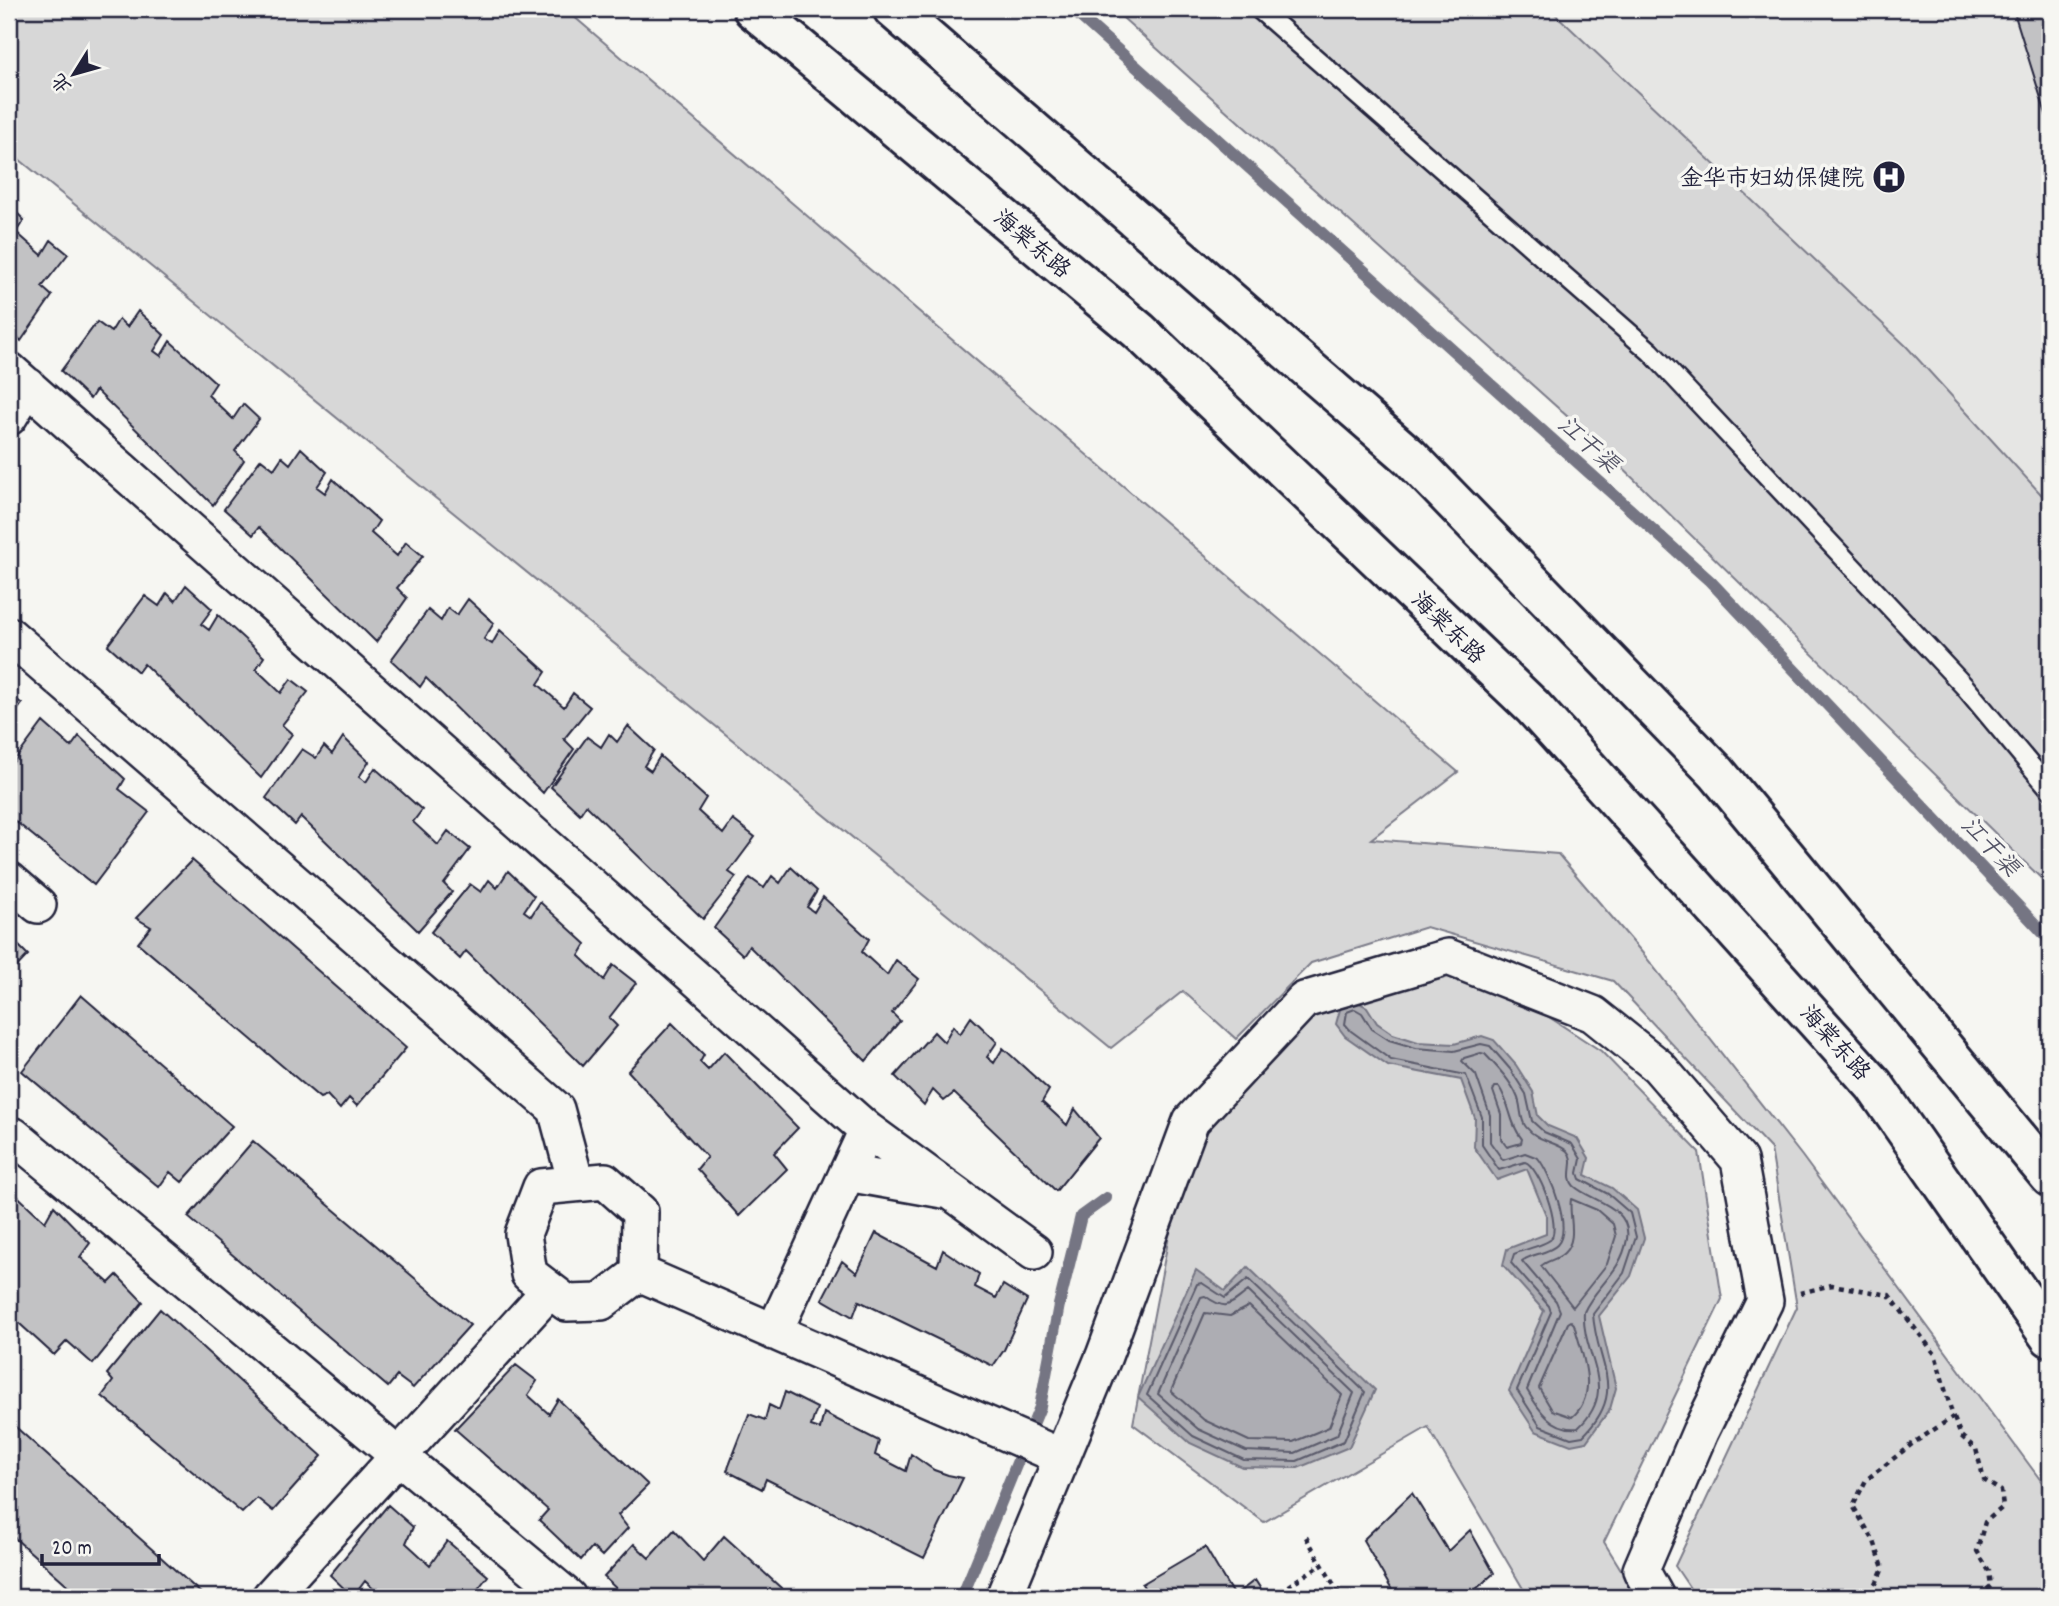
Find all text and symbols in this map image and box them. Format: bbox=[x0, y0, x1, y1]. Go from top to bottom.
north arrow bbox=[38, 38, 108, 108]
text: 北 bbox=[47, 66, 80, 98]
hospital icon: 金华市妇幼保健院 bbox=[1870, 158, 1908, 196]
place label: 金华市妇幼保健院 bbox=[1680, 164, 1864, 197]
street label: 海棠东路 bbox=[985, 203, 1077, 288]
water label: 江干渠 bbox=[1549, 410, 1627, 484]
street label: 海棠东路 bbox=[1402, 586, 1491, 673]
water label: 江干渠 bbox=[1952, 810, 2027, 887]
street label: 海棠东路 bbox=[1790, 999, 1876, 1090]
scale bar bbox=[42, 1522, 159, 1566]
text: 20 m bbox=[52, 1535, 92, 1565]

